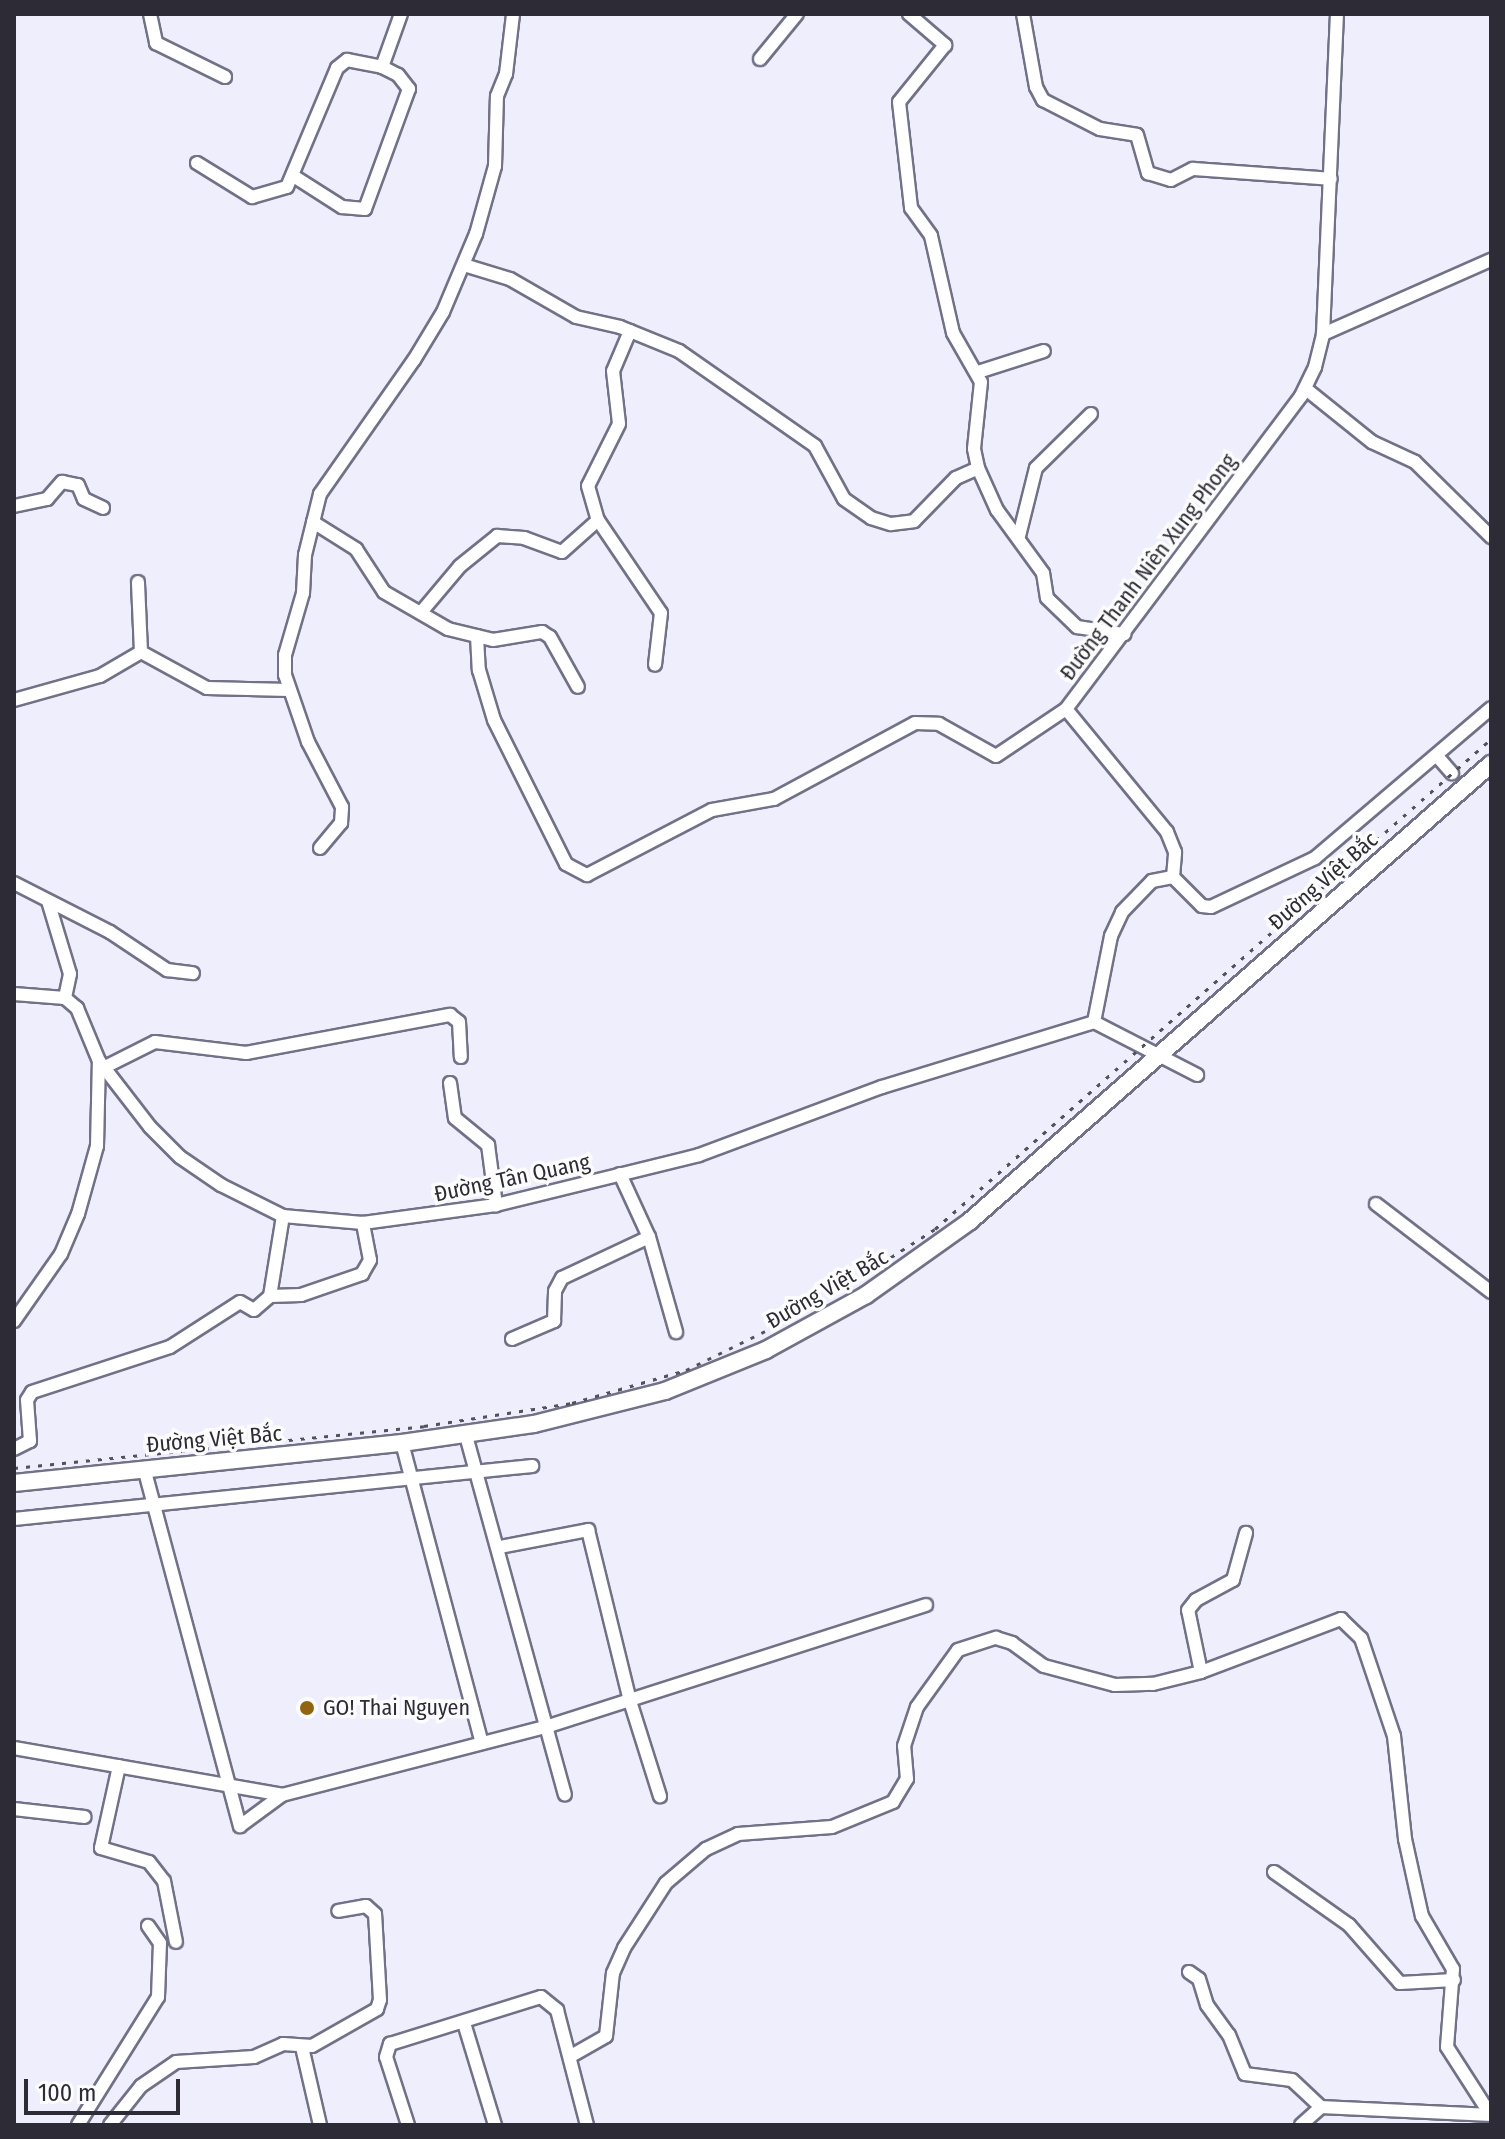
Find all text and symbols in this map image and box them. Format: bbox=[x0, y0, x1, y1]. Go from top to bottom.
street label: Đường Thanh Niên Xung Phong bbox=[1054, 449, 1242, 685]
street label: Đường Việt Bắc bbox=[1263, 826, 1383, 936]
street label: Đường Tân Quang bbox=[432, 1149, 592, 1207]
street label: Đường Việt Bắc bbox=[762, 1244, 892, 1334]
street label: Đường Việt Bắc bbox=[145, 1420, 283, 1458]
place label: GO! Thai Nguyen bbox=[323, 1695, 470, 1721]
marker: GO! Thai Nguyen bbox=[298, 1699, 316, 1717]
scale bar bbox=[28, 2063, 184, 2113]
text: 100 m bbox=[38, 2079, 96, 2107]

